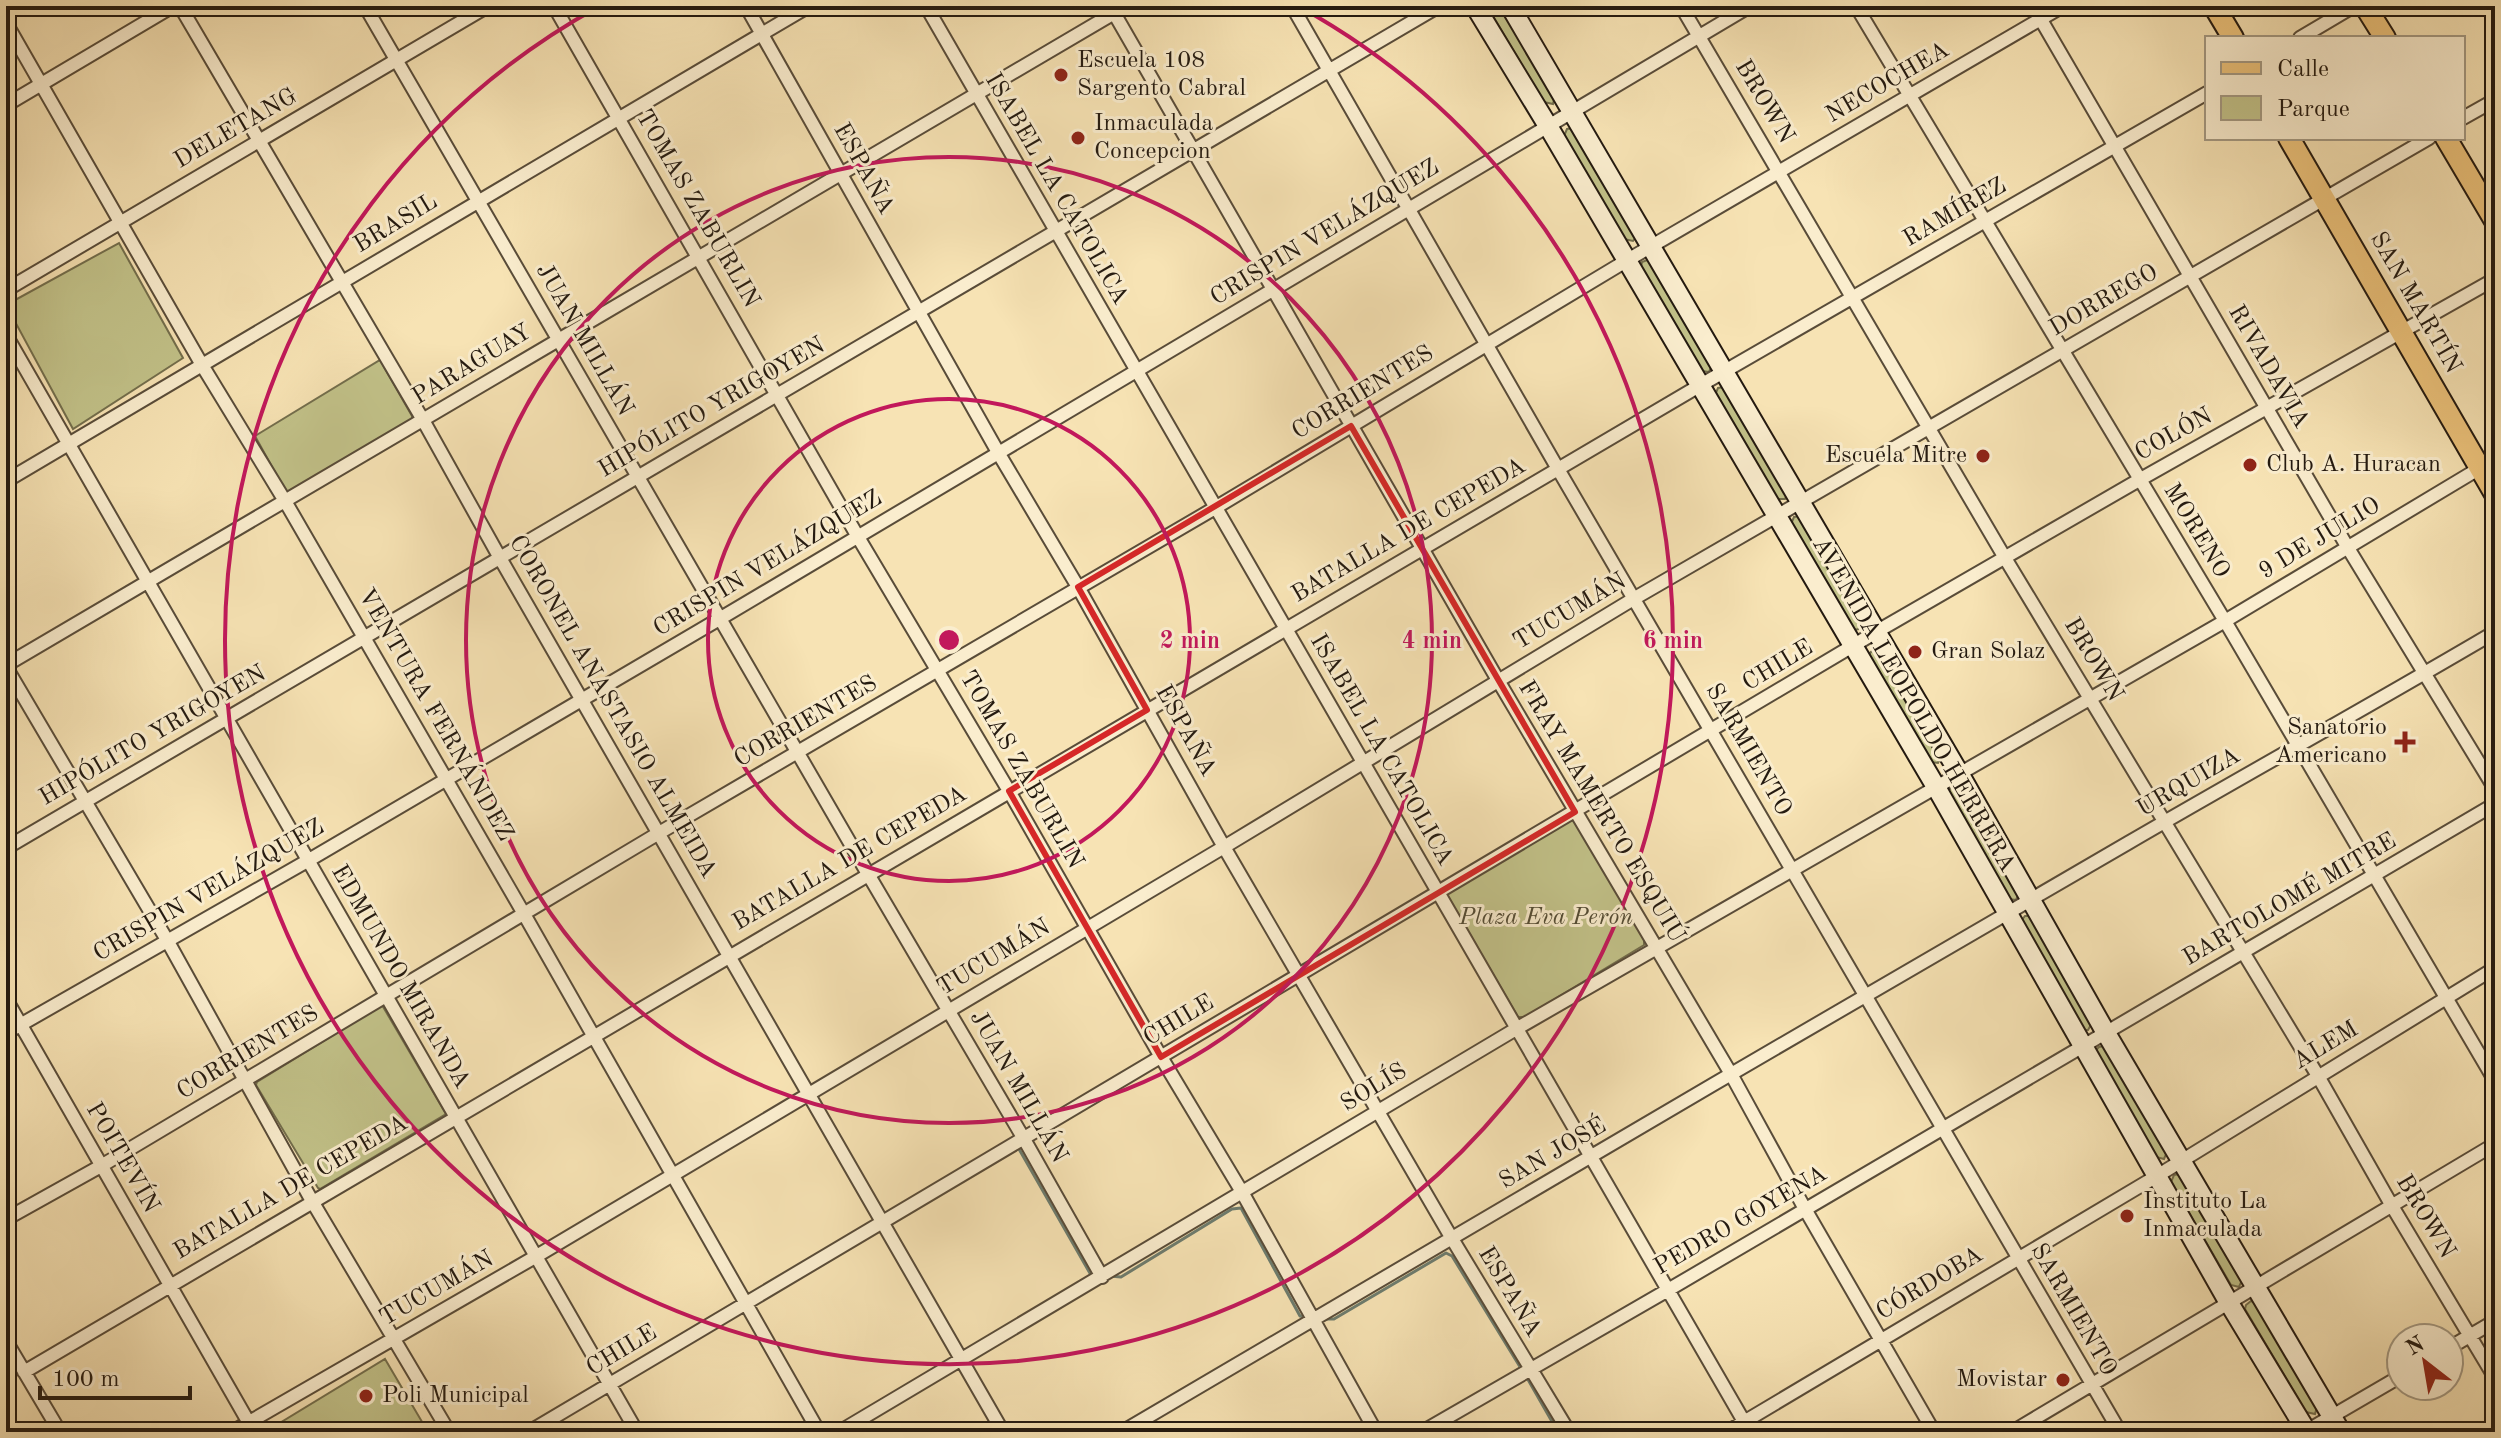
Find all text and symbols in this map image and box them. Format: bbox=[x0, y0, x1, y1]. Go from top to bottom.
legend bbox=[2205, 36, 2465, 140]
street label: NECOCHEA bbox=[1822, 38, 1954, 128]
place label: Escuela 108 Sargento Cabral bbox=[1077, 49, 1246, 101]
street label: BROWN bbox=[1730, 56, 1798, 148]
text: Calle bbox=[2277, 58, 2329, 82]
marker: Escuela 108 Sargento Cabral bbox=[1052, 66, 1070, 84]
street label: ISABEL LA CATOLICA bbox=[980, 69, 1132, 309]
street label: DELETANG bbox=[171, 84, 301, 174]
text: Parque bbox=[2277, 98, 2350, 122]
street label: TOMAS ZABURLIN bbox=[631, 106, 763, 312]
place label: Inmaculada Concepcion bbox=[1094, 112, 1213, 164]
street label: ESPAÑA bbox=[828, 117, 902, 219]
marker: Inmaculada Concepcion bbox=[1069, 129, 1087, 147]
street label: CRISPIN VELÁZQUEZ bbox=[1205, 152, 1443, 311]
street label: RAMÍREZ bbox=[1897, 171, 2011, 252]
street label: BRASIL bbox=[350, 190, 442, 258]
street label: SAN MARTÍN bbox=[2365, 226, 2468, 378]
street label: JUAN MILLÁN bbox=[531, 258, 641, 420]
street label: DORREGO bbox=[2046, 260, 2162, 342]
street label: RIVADAVIA bbox=[2223, 301, 2313, 433]
street label: PARAGUAY bbox=[408, 320, 536, 410]
street label: HIPÓLITO YRIGOYEN bbox=[592, 329, 829, 483]
street label: CORRIENTES bbox=[1288, 341, 1438, 445]
street label: COLÓN bbox=[2129, 400, 2217, 466]
place label: Escuela Mitre bbox=[1825, 444, 1967, 468]
marker: Escuela Mitre bbox=[1974, 447, 1992, 465]
place label: Club A. Huracan bbox=[2266, 453, 2441, 477]
street label: BATALLA DE CEPEDA bbox=[1288, 454, 1530, 608]
marker: Club A. Huracan bbox=[2241, 456, 2259, 474]
street label: MORENO bbox=[2158, 479, 2234, 583]
street label: CRISPIN VELÁZQUEZ bbox=[648, 483, 886, 642]
street label: 9 DE JULIO bbox=[2255, 494, 2385, 584]
street label: CORONEL ANASTASIO ALMEIDA bbox=[504, 531, 720, 883]
street label: AVENIDA LEOPOLDO HERRERA bbox=[1807, 533, 2019, 877]
street label: TUCUMÁN bbox=[1507, 566, 1631, 655]
street label: VENTURA FERNÁNDEZ bbox=[353, 583, 521, 845]
street label: BROWN bbox=[2059, 614, 2127, 706]
centre of rings bbox=[935, 626, 963, 654]
text: 2 min bbox=[1160, 630, 1220, 654]
street label: ISABEL LA CATOLICA bbox=[1305, 630, 1457, 870]
text: 4 min bbox=[1402, 630, 1462, 654]
text: 6 min bbox=[1643, 630, 1703, 654]
street label: CHILE bbox=[1739, 636, 1817, 696]
place label: Gran Solaz bbox=[1931, 640, 2045, 664]
marker: Gran Solaz bbox=[1906, 643, 1924, 661]
street label: HIPÓLITO YRIGOYEN bbox=[33, 657, 270, 811]
street label: TOMAS ZABURLIN bbox=[955, 667, 1087, 873]
street label: CORRIENTES bbox=[731, 672, 881, 772]
street label: FRAY MAMERTO ESQUIÚ bbox=[1513, 674, 1693, 947]
street label: ESPAÑA bbox=[1150, 679, 1224, 781]
street label: SARMIENTO bbox=[1701, 680, 1795, 820]
place label: Sanatorio Americano bbox=[2275, 716, 2387, 768]
marker: Sanatorio Americano bbox=[2394, 731, 2416, 753]
street label: URQUIZA bbox=[2133, 744, 2245, 822]
street label: BATALLA DE CEPEDA bbox=[729, 782, 971, 936]
street label: CRISPIN VELÁZQUEZ bbox=[88, 812, 328, 967]
street label: BARTOLOMÉ MITRE bbox=[2177, 826, 2401, 971]
street label: EDMUNDO MIRANDA bbox=[326, 861, 474, 1093]
park label: Plaza Eva Perón bbox=[1458, 906, 1633, 930]
street label: TUCUMÁN bbox=[931, 912, 1055, 1001]
street label: CHILE bbox=[1140, 991, 1218, 1051]
street label: CORRIENTES bbox=[173, 1001, 323, 1105]
street label: JUAN MILLÁN bbox=[965, 1005, 1075, 1167]
street label: ALEM bbox=[2289, 1017, 2363, 1075]
street label: SOLÍS bbox=[1335, 1056, 1411, 1117]
street label: POITEVÍN bbox=[81, 1097, 167, 1217]
street label: SAN JOSÉ bbox=[1493, 1110, 1611, 1194]
street label: BATALLA DE CEPEDA bbox=[170, 1111, 412, 1265]
street label: PEDRO GOYENA bbox=[1651, 1162, 1831, 1280]
street label: BROWN bbox=[2391, 1171, 2459, 1263]
place label: Instituto La Inmaculada bbox=[2143, 1190, 2267, 1242]
marker: Instituto La Inmaculada bbox=[2118, 1207, 2136, 1225]
street label: CÓRDOBA bbox=[1870, 1239, 1987, 1325]
street label: ESPAÑA bbox=[1473, 1240, 1549, 1341]
street label: SARMIENTO bbox=[2026, 1240, 2120, 1380]
street label: TUCUMÁN bbox=[374, 1243, 498, 1331]
street label: CHILE bbox=[583, 1321, 661, 1381]
north arrow bbox=[2385, 1322, 2465, 1402]
text: N bbox=[2403, 1333, 2429, 1360]
scale bar bbox=[40, 1350, 190, 1400]
text: 100 m bbox=[52, 1368, 120, 1392]
place label: Movistar bbox=[1956, 1368, 2047, 1392]
marker: Movistar bbox=[2054, 1371, 2072, 1389]
place label: Poli Municipal bbox=[382, 1384, 529, 1408]
marker: Poli Municipal bbox=[357, 1387, 375, 1405]

